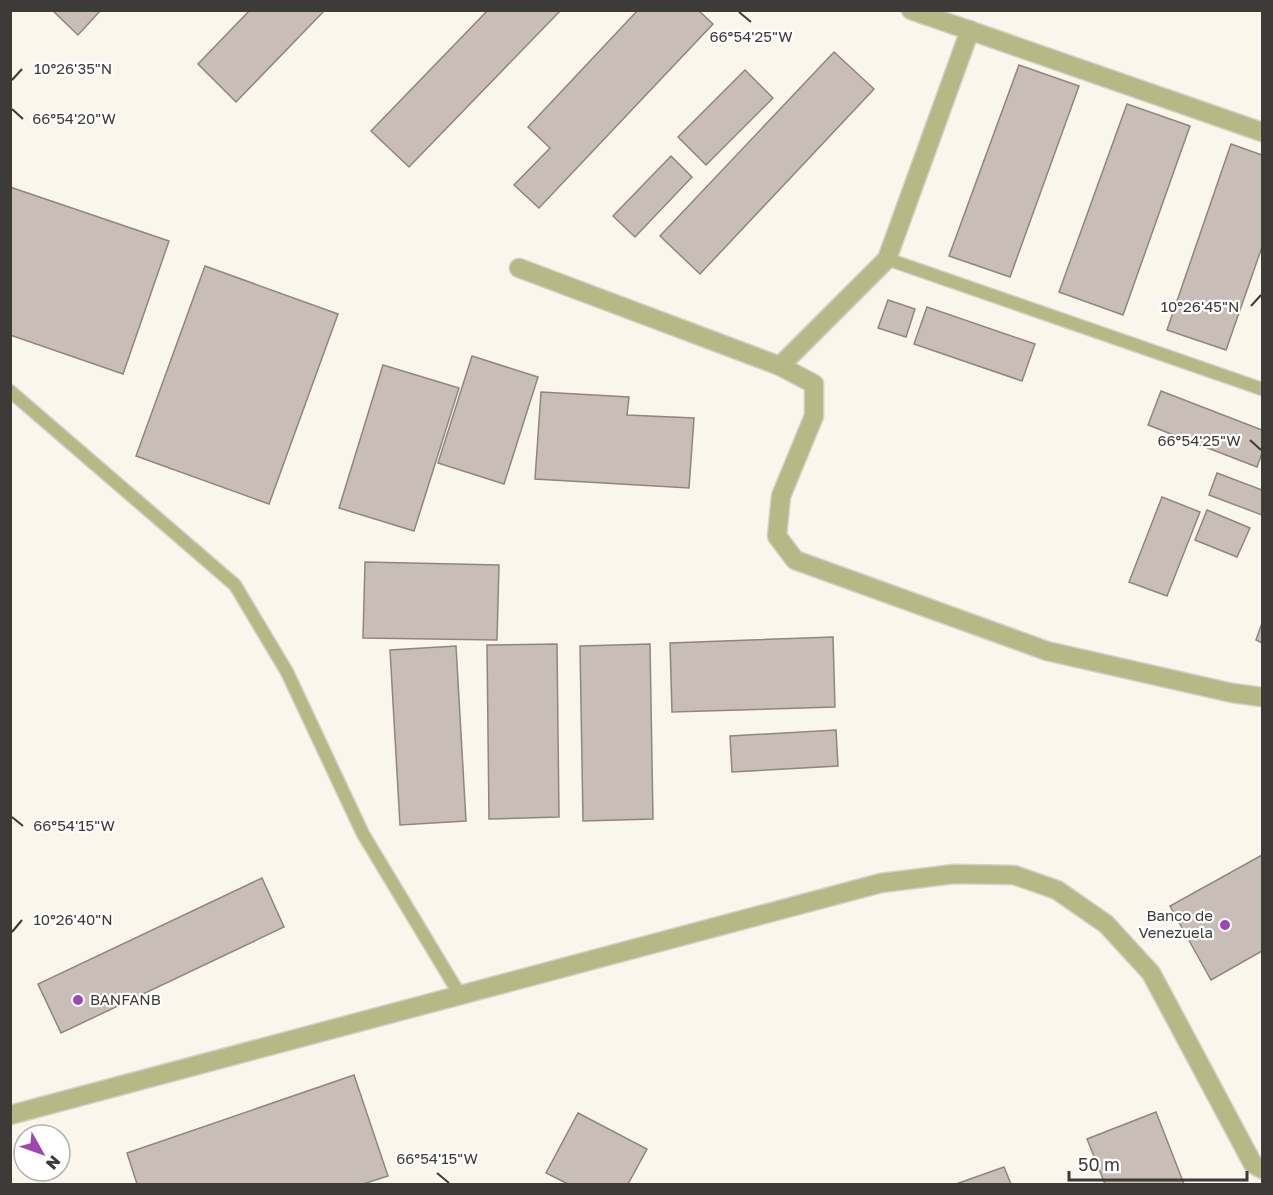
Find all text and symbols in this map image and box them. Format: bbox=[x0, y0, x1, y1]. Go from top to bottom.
text: 66°54'25"W bbox=[709, 27, 793, 45]
text: 10°26'35"N bbox=[34, 59, 112, 77]
text: 66°54'20"W bbox=[32, 109, 116, 127]
text: 10°26'45"N bbox=[1161, 297, 1239, 315]
text: 66°54'25"W bbox=[1157, 431, 1241, 449]
text: 66°54'15"W bbox=[33, 816, 115, 834]
place label: Banco de Venezuela bbox=[1139, 906, 1213, 941]
text: 10°26'40"N bbox=[33, 910, 113, 928]
marker: Banco de Venezuela bbox=[1218, 918, 1232, 932]
place label: BANFANB bbox=[90, 990, 161, 1008]
marker: BANFANB bbox=[71, 993, 85, 1007]
north arrow bbox=[12, 1123, 72, 1183]
scale bar bbox=[1069, 1144, 1248, 1182]
text: 66°54'15"W bbox=[396, 1149, 478, 1167]
text: N bbox=[42, 1152, 65, 1174]
text: 50 m bbox=[1078, 1153, 1120, 1175]

